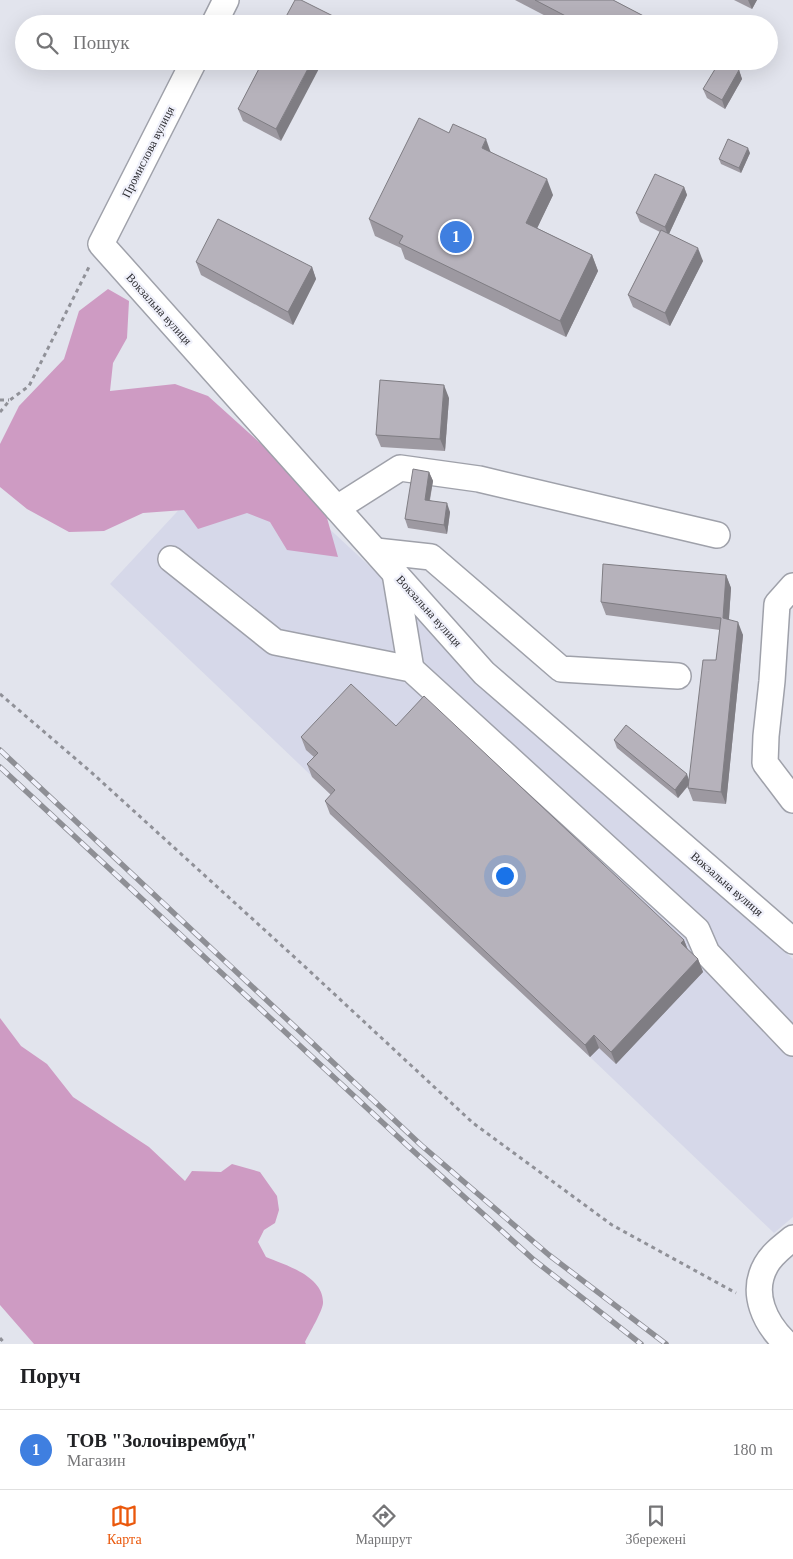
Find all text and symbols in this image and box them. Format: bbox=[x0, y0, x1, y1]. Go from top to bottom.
search box bbox=[15, 15, 778, 70]
icon: search bbox=[33, 29, 61, 57]
text: Пошук bbox=[73, 32, 130, 53]
street label: Промислова вулиця bbox=[119, 104, 177, 200]
pin: 1 bbox=[440, 218, 472, 256]
street label: Вокзальна вулиця bbox=[123, 270, 195, 348]
street label: Вокзальна вулиця bbox=[393, 572, 465, 650]
street label: Вокзальна вулиця bbox=[688, 849, 766, 919]
your location bbox=[492, 863, 518, 889]
text: Поруч bbox=[20, 1364, 81, 1388]
text: ТОВ "Золочіврембуд" bbox=[67, 1430, 257, 1451]
text: 1 bbox=[32, 1441, 40, 1458]
text: 180 m bbox=[733, 1441, 773, 1458]
text: Магазин bbox=[67, 1452, 125, 1469]
tab: Карта bbox=[107, 1502, 142, 1548]
tab: Маршрут bbox=[355, 1502, 412, 1548]
tab: Збережені bbox=[626, 1502, 686, 1548]

